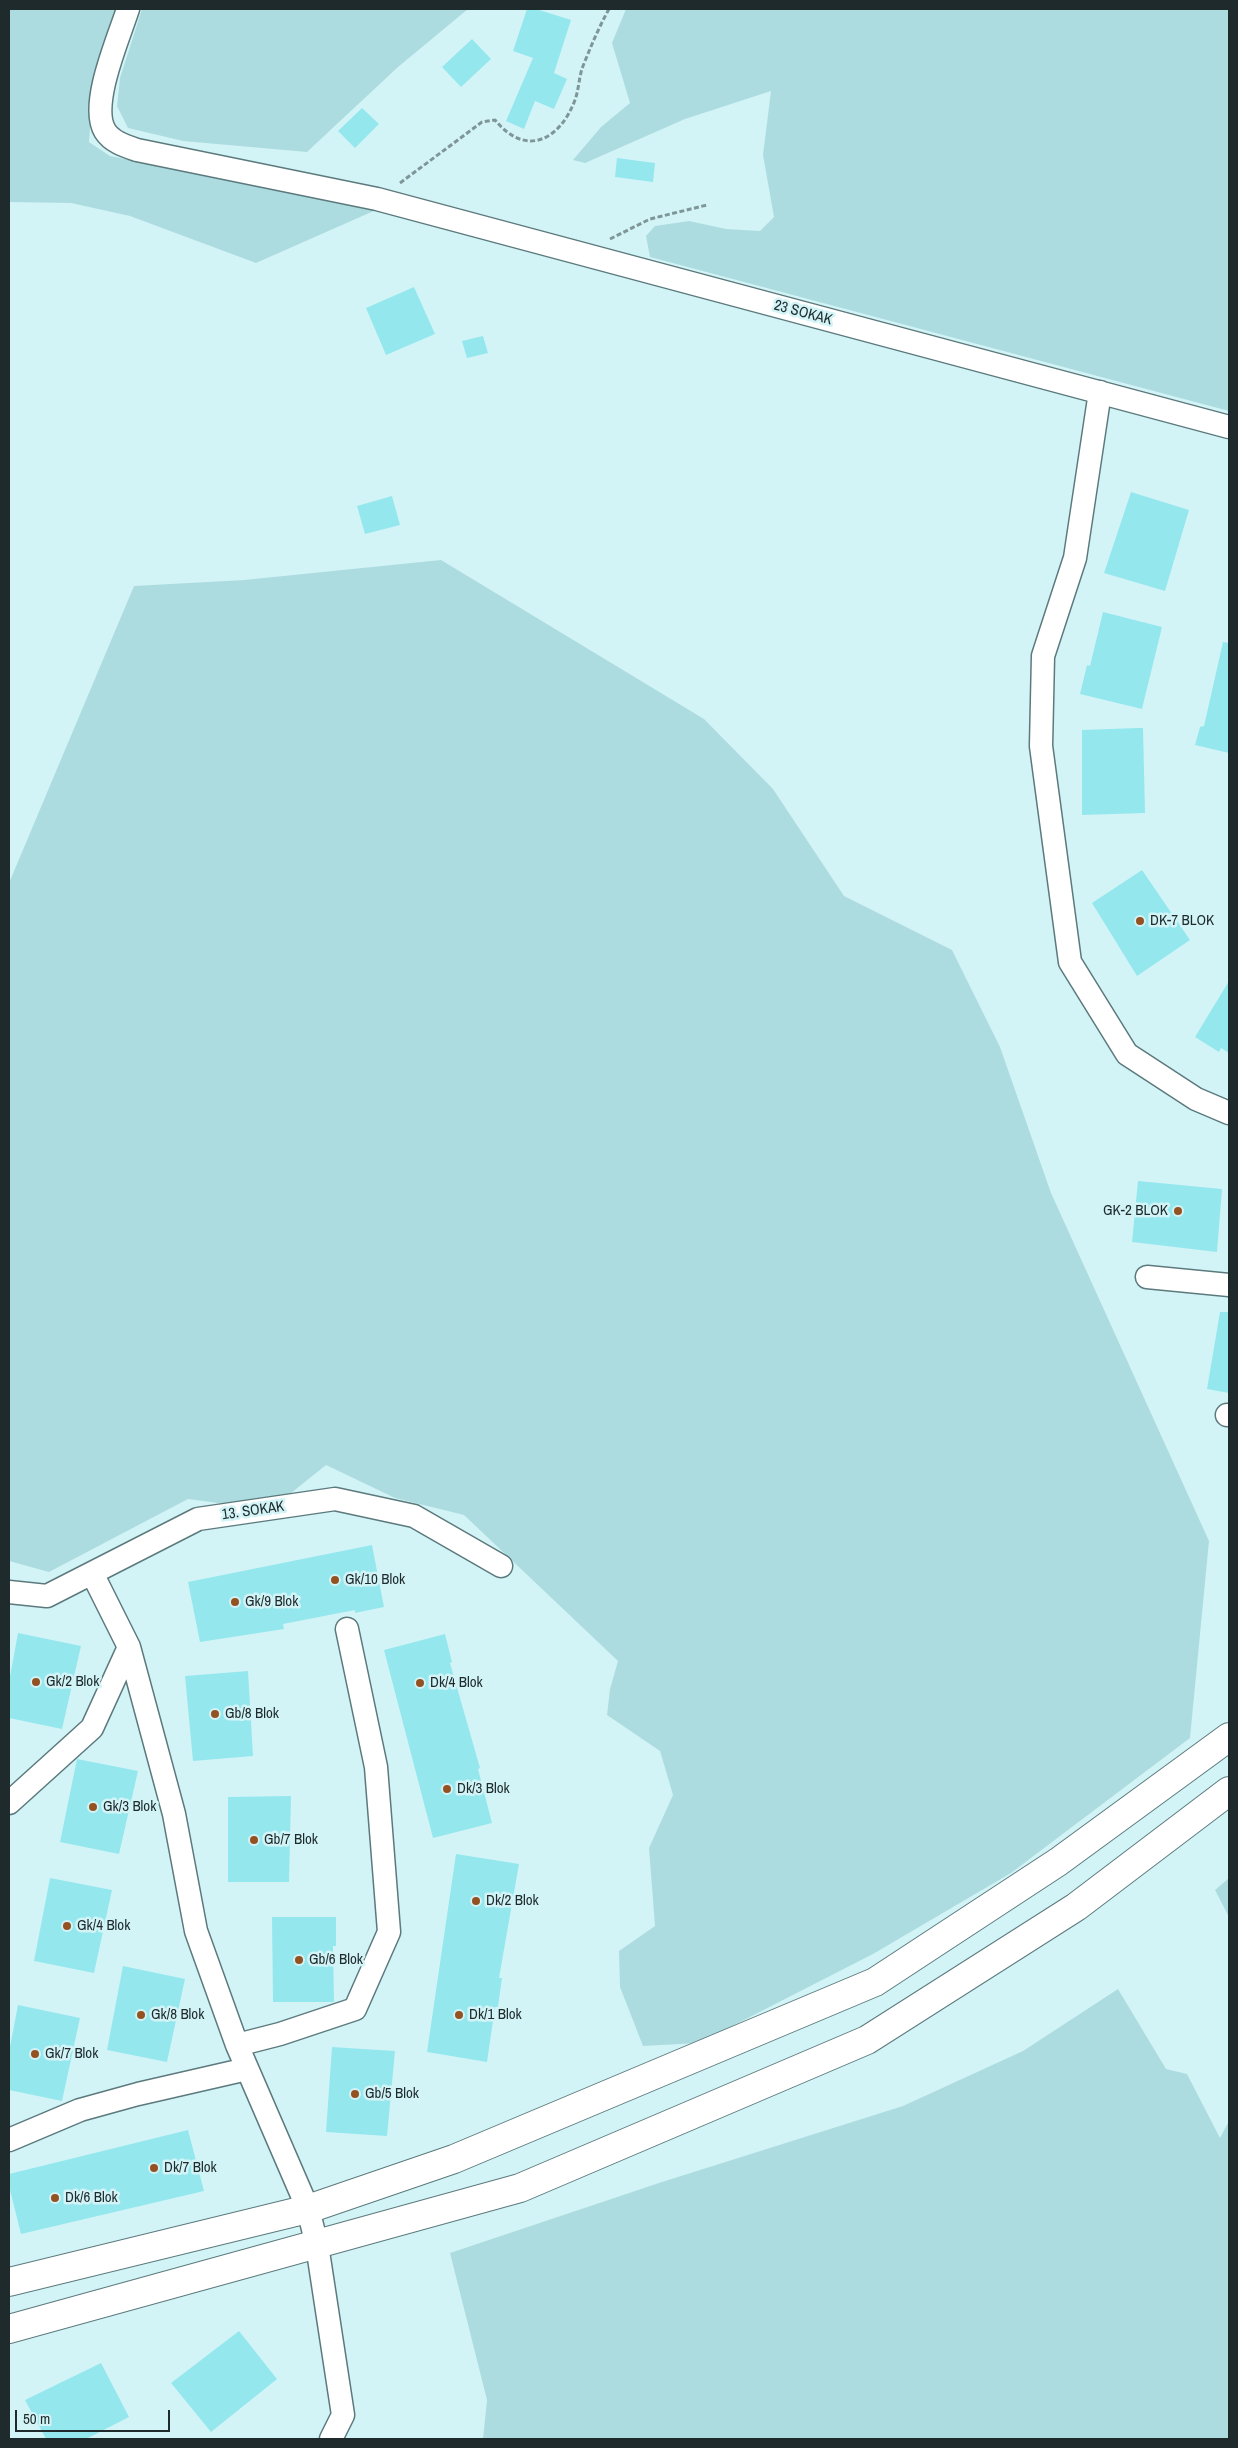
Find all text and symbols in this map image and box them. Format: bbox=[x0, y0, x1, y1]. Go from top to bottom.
street label: 23 SOKAK bbox=[772, 297, 834, 329]
place label: DK-7 BLOK bbox=[1150, 912, 1214, 930]
marker: DK-7 BLOK bbox=[1134, 915, 1146, 927]
place label: GK-2 BLOK bbox=[1103, 1202, 1168, 1220]
marker: GK-2 BLOK bbox=[1172, 1205, 1184, 1217]
street label: 13. SOKAK bbox=[221, 1498, 285, 1524]
place label: Gk/10 Blok bbox=[345, 1571, 405, 1589]
marker: Gk/10 Blok bbox=[329, 1574, 341, 1586]
place label: Gk/9 Blok bbox=[245, 1593, 298, 1611]
marker: Gk/9 Blok bbox=[229, 1596, 241, 1608]
place label: Gk/2 Blok bbox=[46, 1673, 99, 1691]
place label: Dk/4 Blok bbox=[430, 1674, 483, 1692]
marker: Gk/2 Blok bbox=[30, 1676, 42, 1688]
marker: Dk/4 Blok bbox=[414, 1677, 426, 1689]
place label: Gb/8 Blok bbox=[225, 1705, 279, 1723]
marker: Gb/8 Blok bbox=[209, 1708, 221, 1720]
place label: Dk/3 Blok bbox=[457, 1780, 510, 1798]
marker: Dk/3 Blok bbox=[441, 1783, 453, 1795]
place label: Gk/3 Blok bbox=[103, 1798, 156, 1816]
marker: Gk/3 Blok bbox=[87, 1801, 99, 1813]
place label: Gb/7 Blok bbox=[264, 1831, 318, 1849]
marker: Gb/7 Blok bbox=[248, 1834, 260, 1846]
place label: Dk/2 Blok bbox=[486, 1892, 539, 1910]
marker: Dk/2 Blok bbox=[470, 1895, 482, 1907]
place label: Gk/4 Blok bbox=[77, 1917, 130, 1935]
marker: Gk/4 Blok bbox=[61, 1920, 73, 1932]
place label: Gb/6 Blok bbox=[309, 1951, 363, 1969]
marker: Gb/6 Blok bbox=[293, 1954, 305, 1966]
place label: Gk/8 Blok bbox=[151, 2006, 204, 2024]
place label: Dk/1 Blok bbox=[469, 2006, 522, 2024]
marker: Gk/8 Blok bbox=[135, 2009, 147, 2021]
marker: Dk/1 Blok bbox=[453, 2009, 465, 2021]
place label: Gk/7 Blok bbox=[45, 2045, 98, 2063]
marker: Gk/7 Blok bbox=[29, 2048, 41, 2060]
place label: Gb/5 Blok bbox=[365, 2085, 419, 2103]
marker: Gb/5 Blok bbox=[349, 2088, 361, 2100]
place label: Dk/7 Blok bbox=[164, 2159, 217, 2177]
marker: Dk/7 Blok bbox=[148, 2162, 160, 2174]
place label: Dk/6 Blok bbox=[65, 2189, 118, 2207]
marker: Dk/6 Blok bbox=[49, 2192, 61, 2204]
scale bar bbox=[18, 2400, 172, 2432]
text: 50 m bbox=[23, 2408, 50, 2429]

